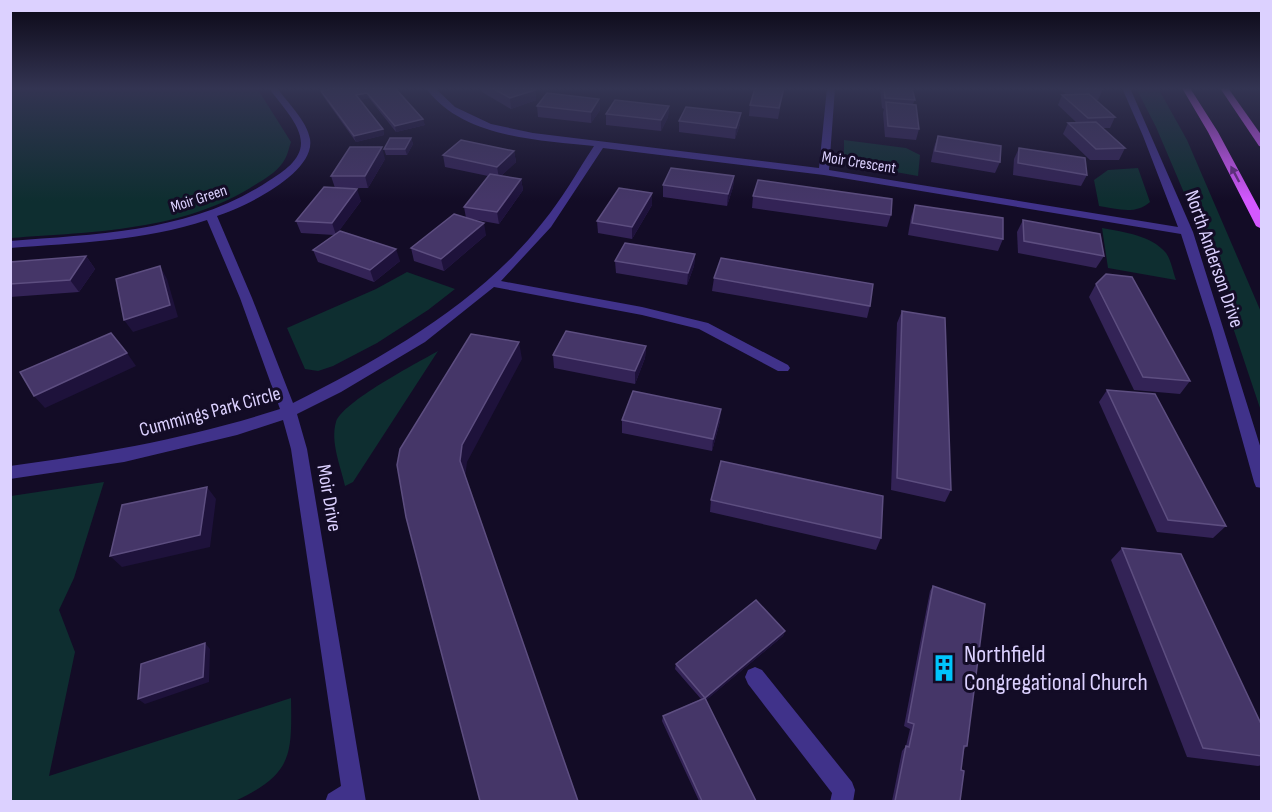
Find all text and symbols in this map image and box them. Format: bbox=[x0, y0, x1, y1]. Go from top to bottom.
street label: Moir Crescent bbox=[820, 148, 898, 178]
one-way arrow bbox=[1230, 165, 1240, 182]
street label: Moir Green bbox=[168, 181, 230, 217]
street label: North Anderson Drive bbox=[1179, 187, 1249, 331]
street label: Cummings Park Circle bbox=[137, 382, 283, 442]
street label: Moir Drive bbox=[311, 463, 347, 533]
place label: Northfield Congregational Church bbox=[964, 640, 1148, 697]
building icon: Northfield Congregational Church bbox=[929, 653, 959, 683]

